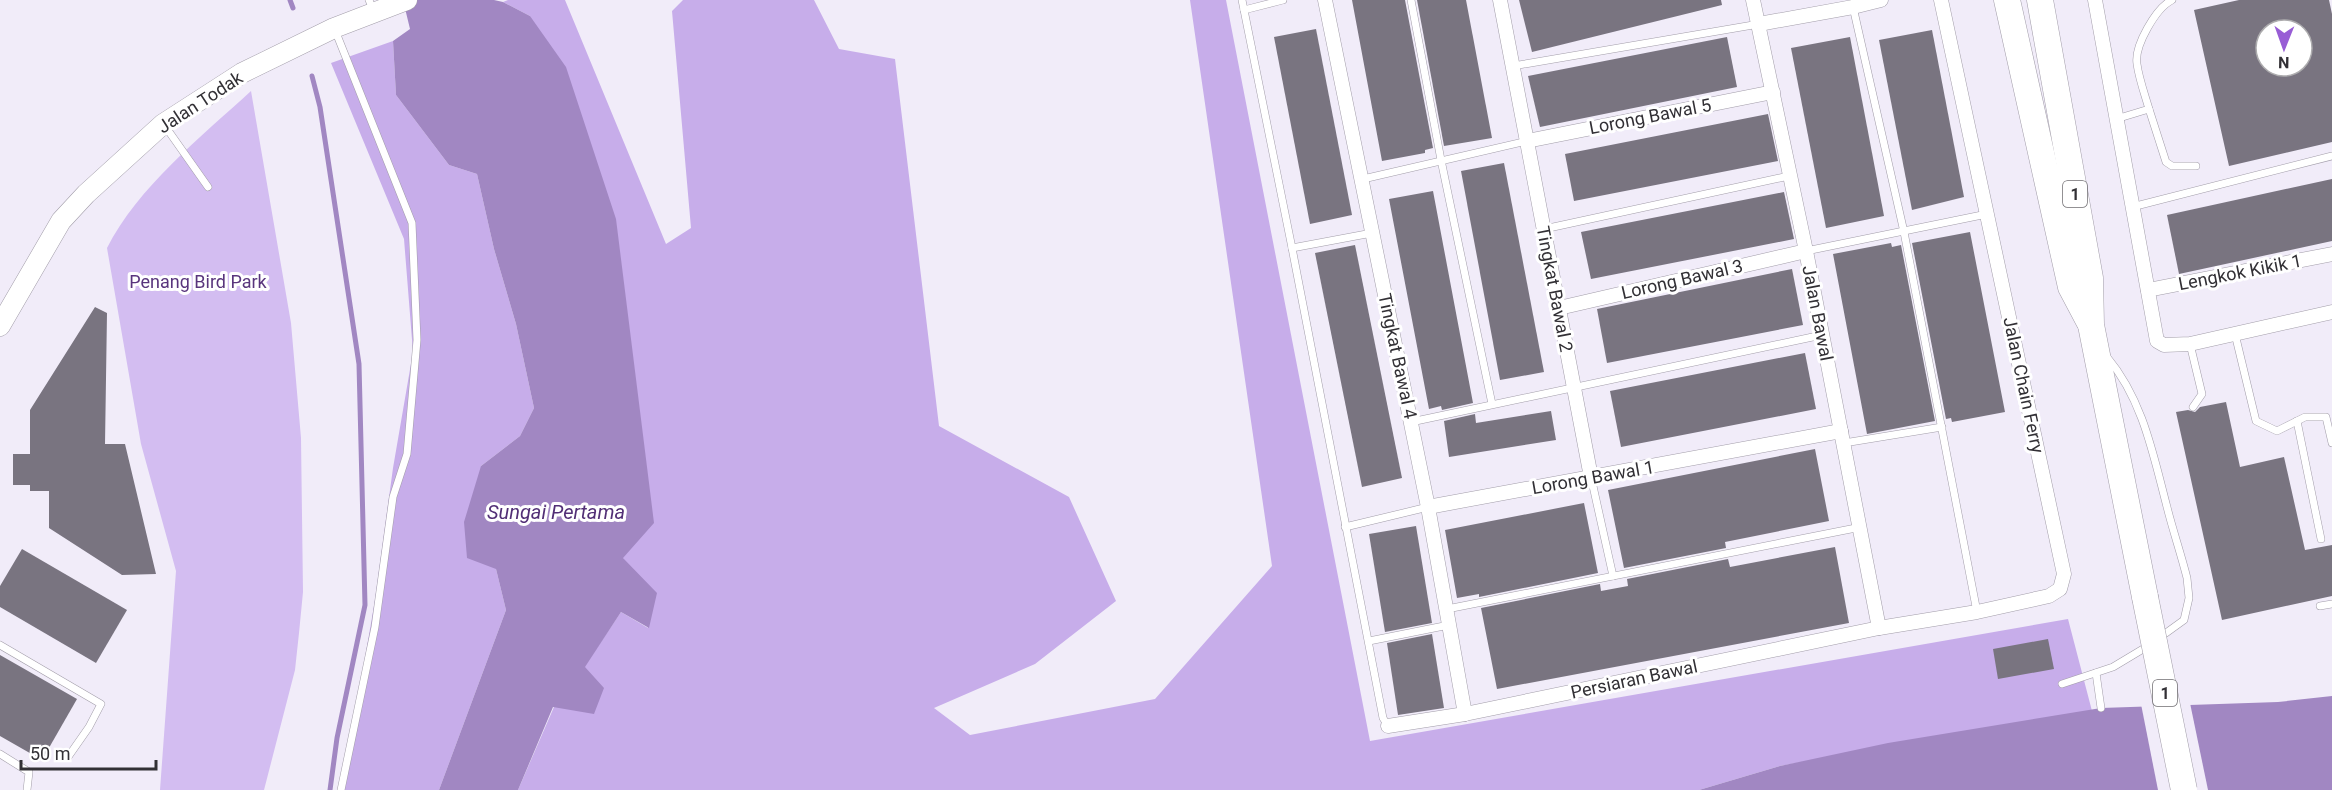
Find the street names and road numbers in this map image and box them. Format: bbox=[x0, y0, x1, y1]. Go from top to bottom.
street label: Jalan Todak bbox=[154, 66, 247, 137]
street label: Lorong Bawal 5 bbox=[1587, 94, 1713, 138]
road number: 1 bbox=[2063, 181, 2087, 207]
street label: Tingkat Bawal 2 bbox=[1533, 224, 1577, 354]
street label: Lengkok Kikik 1 bbox=[2177, 250, 2303, 294]
street label: Lorong Bawal 3 bbox=[1619, 255, 1745, 303]
street label: Jalan Bawal bbox=[1798, 263, 1838, 363]
street label: Tingkat Bawal 4 bbox=[1374, 291, 1422, 421]
street label: Jalan Chain Ferry bbox=[1999, 315, 2049, 455]
street label: Lorong Bawal 1 bbox=[1530, 456, 1656, 498]
street label: Persiaran Bawal bbox=[1569, 655, 1699, 703]
road number: 1 bbox=[2153, 680, 2177, 706]

